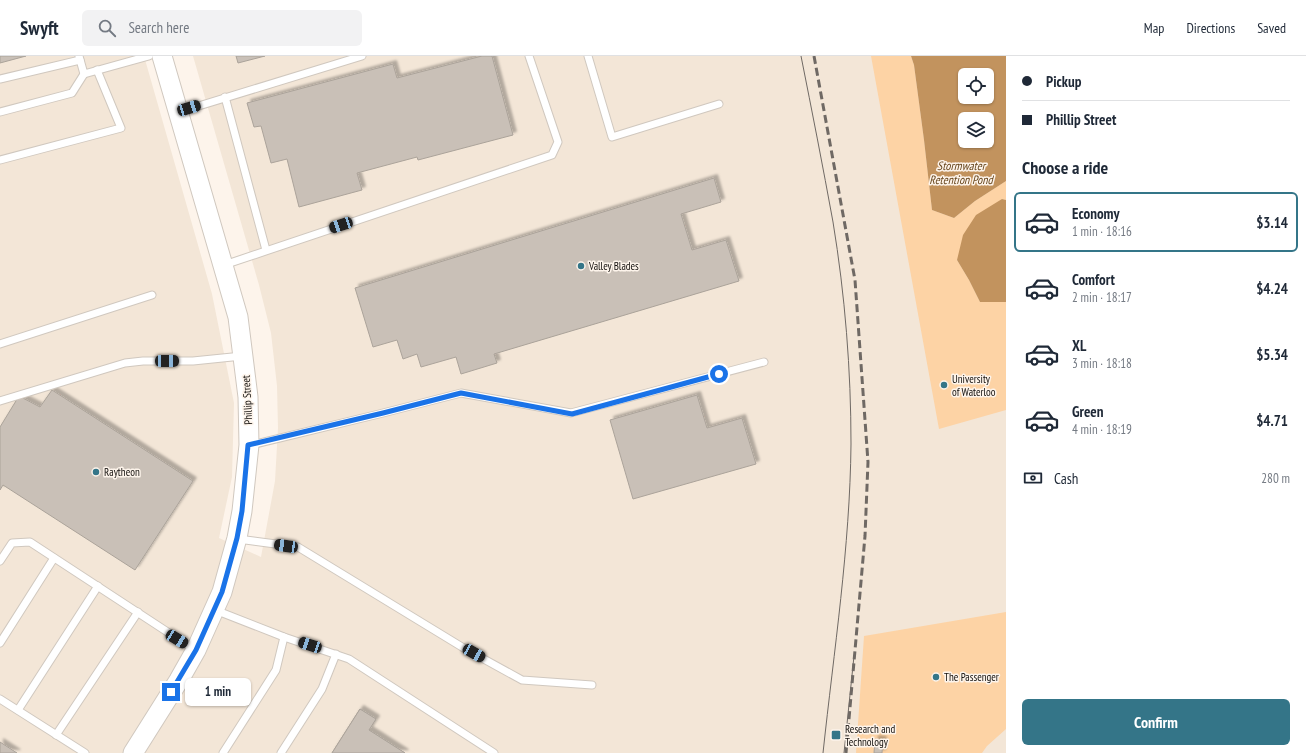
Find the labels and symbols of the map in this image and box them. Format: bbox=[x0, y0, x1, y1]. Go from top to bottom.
car bbox=[176, 99, 202, 117]
water label: Stormwater Retention Pond bbox=[929, 158, 994, 187]
car bbox=[328, 216, 354, 234]
place label: Valley Blades bbox=[588, 259, 639, 273]
marker: Valley Blades bbox=[576, 261, 586, 271]
car bbox=[155, 355, 179, 367]
route start bbox=[710, 365, 728, 383]
place label: University of Waterloo bbox=[952, 372, 996, 399]
street label: Phillip Street bbox=[239, 375, 255, 425]
marker: University of Waterloo bbox=[939, 380, 949, 390]
place label: Raytheon bbox=[104, 465, 140, 479]
marker: Raytheon bbox=[91, 467, 101, 477]
car bbox=[273, 538, 299, 554]
car bbox=[164, 628, 190, 650]
car bbox=[297, 636, 323, 654]
car bbox=[461, 642, 487, 664]
place label: The Passenger bbox=[944, 670, 999, 684]
marker: The Passenger bbox=[931, 672, 941, 682]
callout: 1 min bbox=[185, 678, 251, 706]
route end bbox=[162, 683, 180, 701]
place label: Research and Technology bbox=[845, 722, 895, 749]
marker: Research and Technology bbox=[830, 729, 842, 741]

